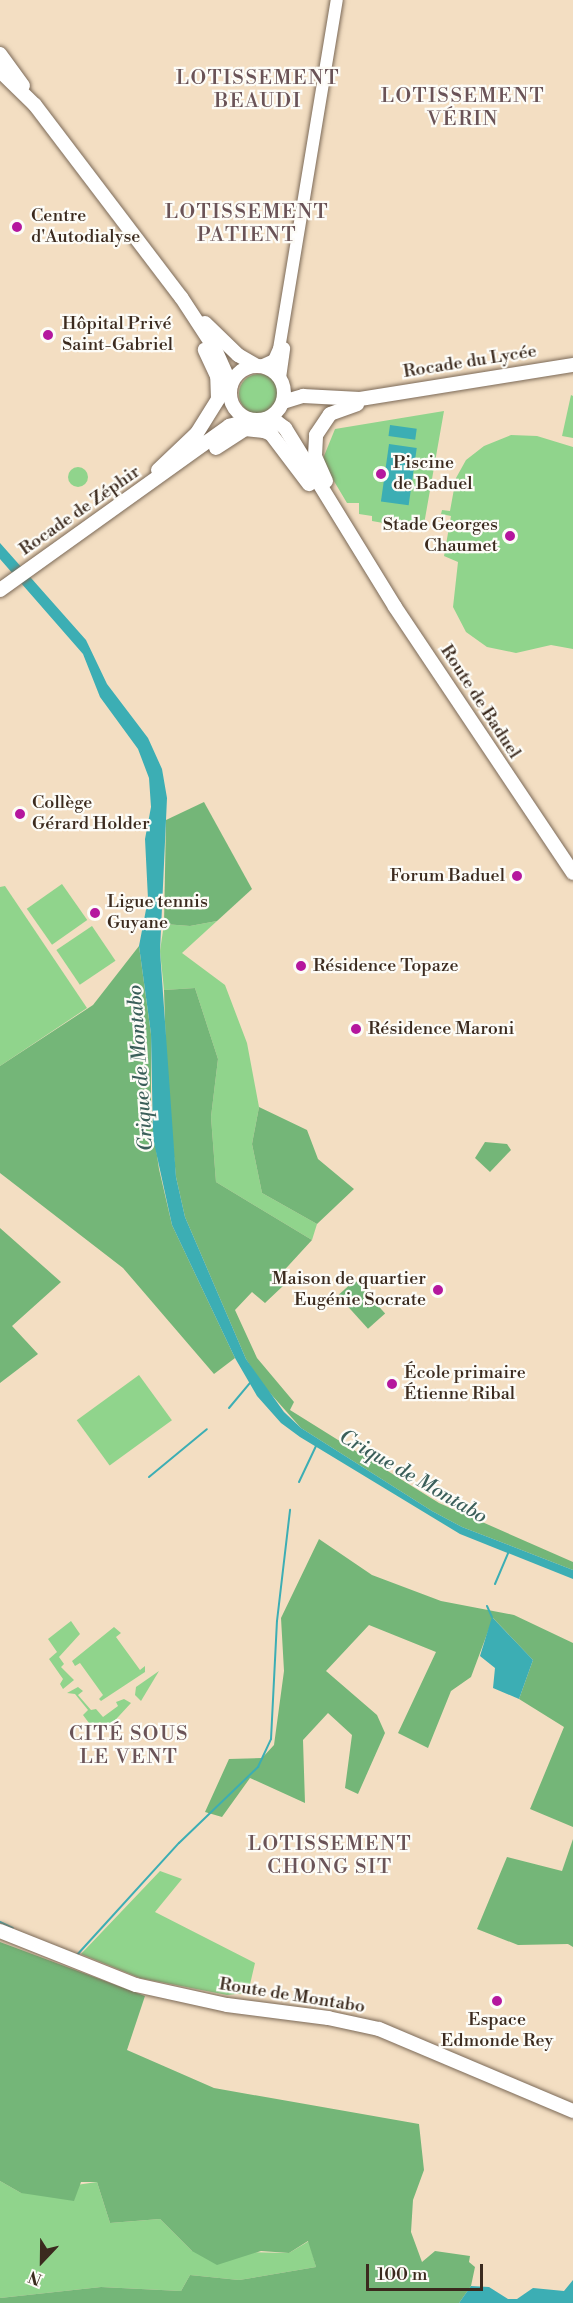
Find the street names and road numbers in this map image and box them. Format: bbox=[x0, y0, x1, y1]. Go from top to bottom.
street label: Rocade du Lycée bbox=[402, 341, 538, 383]
street label: Rocade de Zéphir bbox=[16, 461, 144, 561]
street label: Route de Baduel bbox=[435, 641, 525, 763]
street label: Route de Montabo bbox=[217, 1974, 367, 2018]

